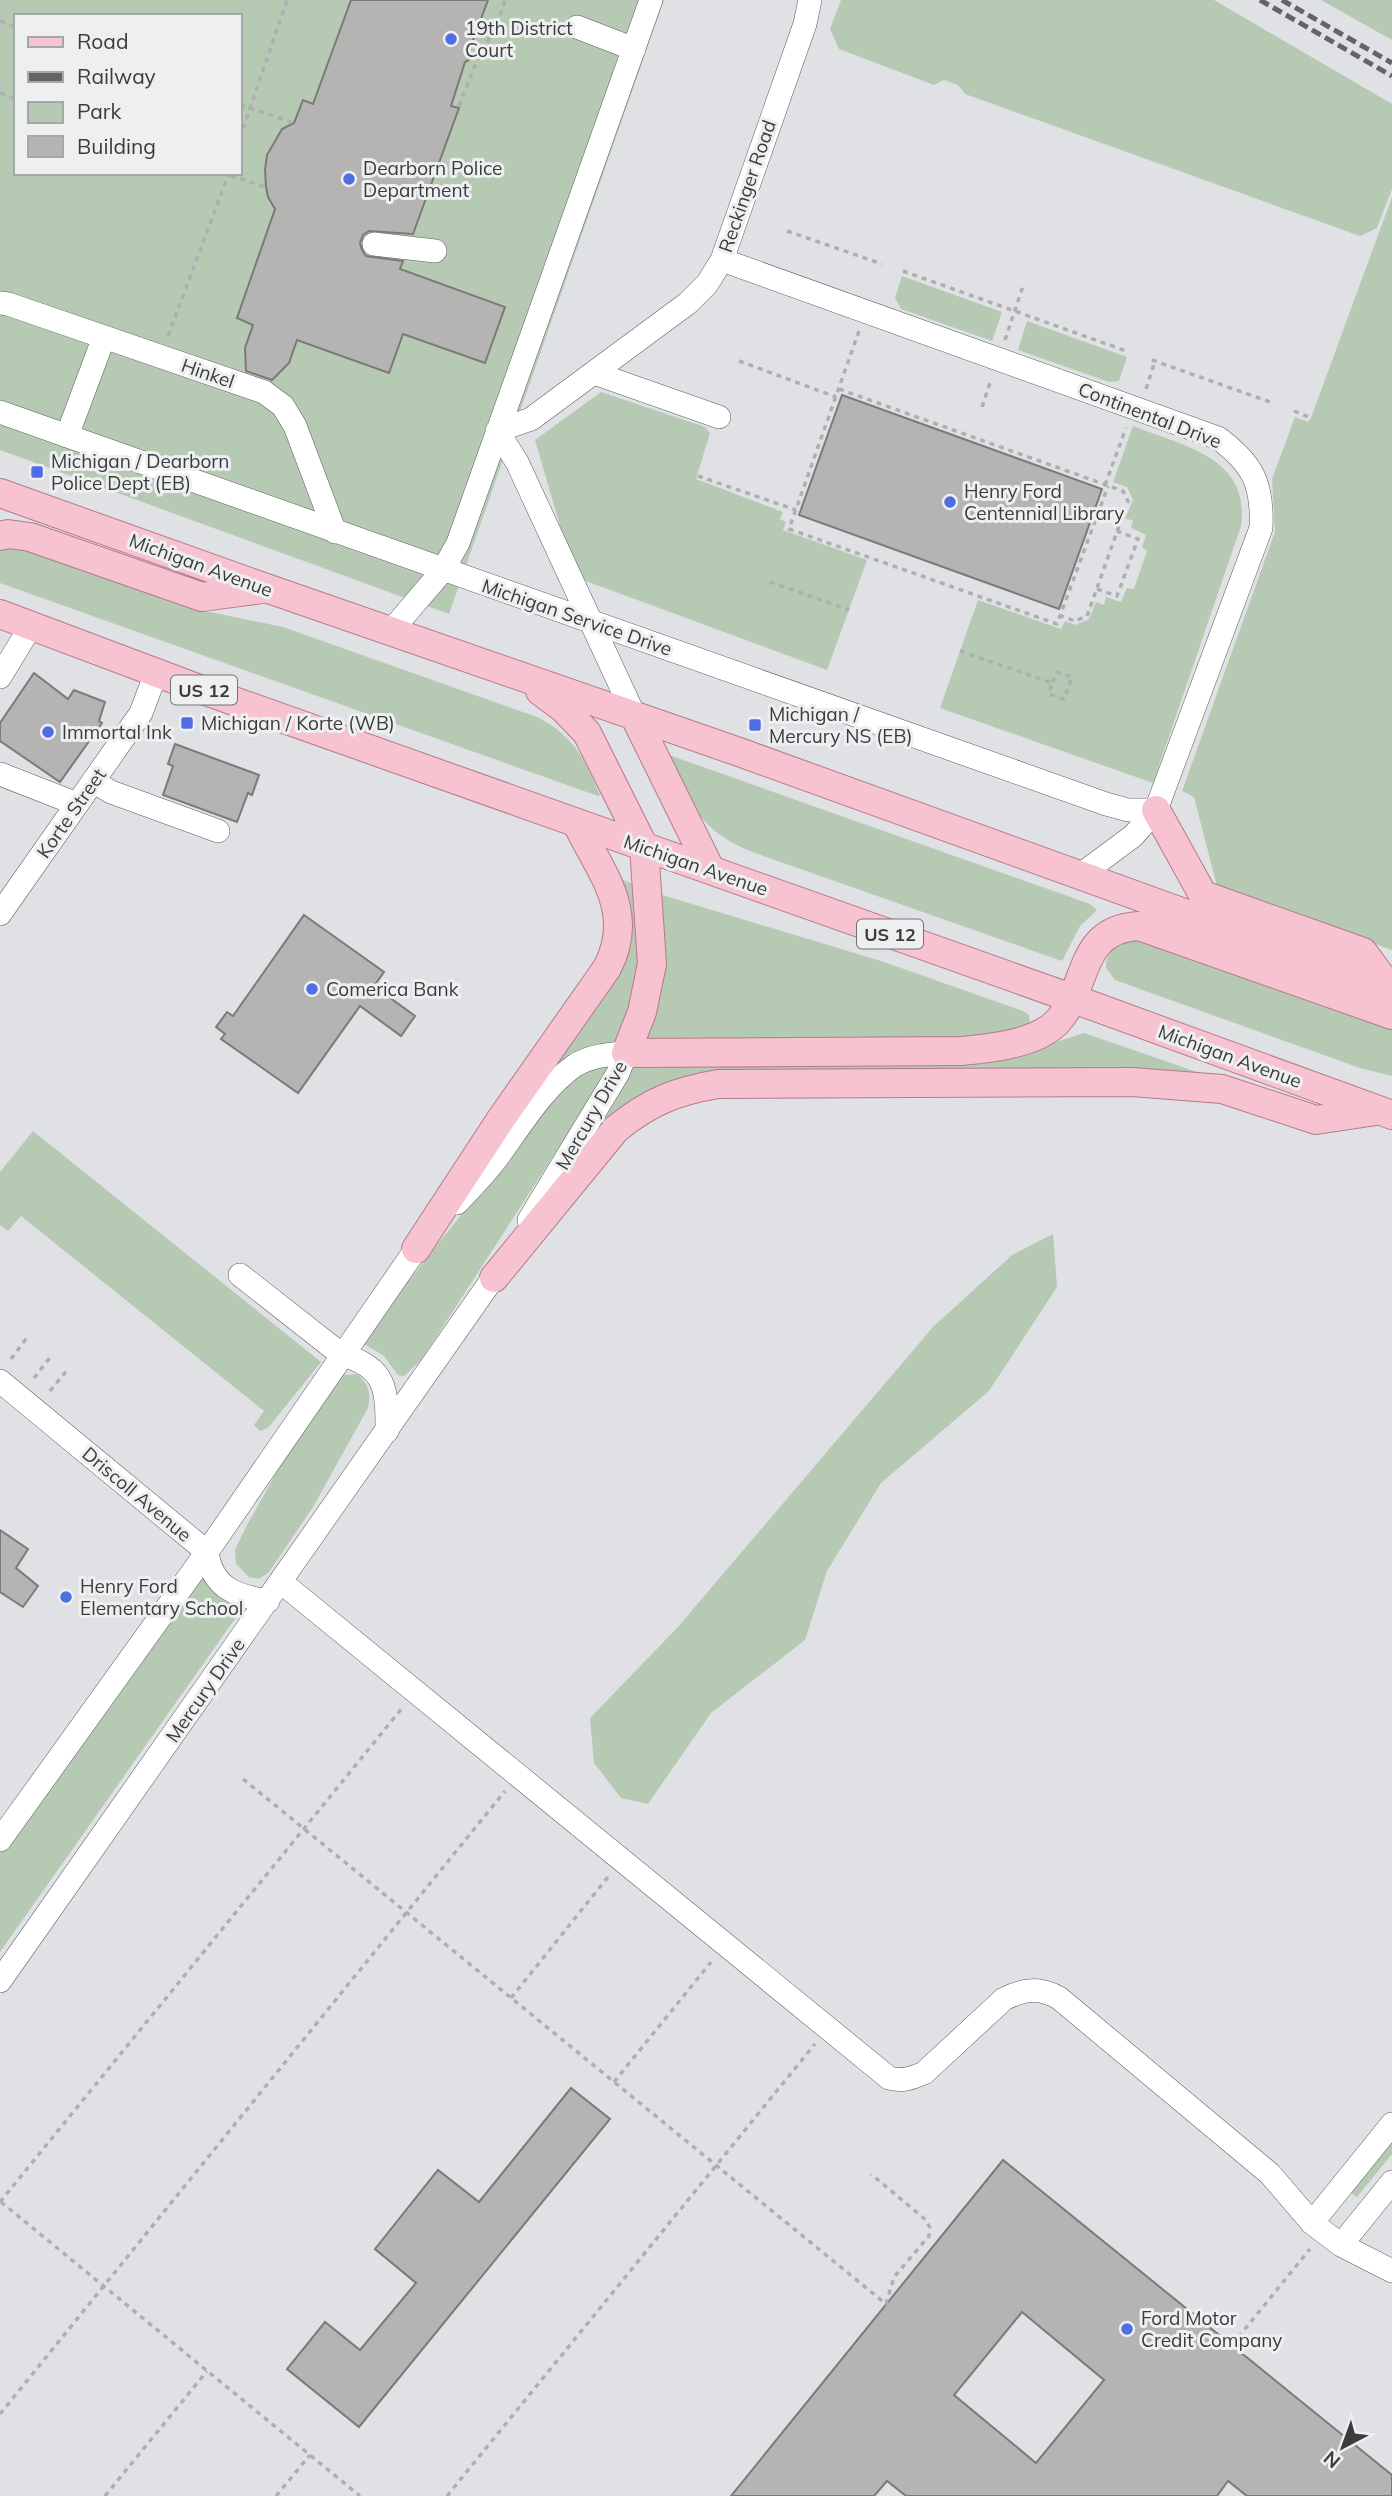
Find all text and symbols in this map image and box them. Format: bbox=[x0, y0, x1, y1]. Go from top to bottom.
legend bbox=[14, 14, 242, 175]
place label: 19th District Court bbox=[465, 16, 573, 62]
text: Road bbox=[77, 28, 128, 54]
marker: 19th District Court bbox=[443, 31, 459, 47]
text: Railway bbox=[77, 63, 156, 89]
text: Park bbox=[77, 98, 121, 124]
street label: Reckinger Road bbox=[713, 117, 781, 255]
text: Building bbox=[77, 133, 156, 159]
place label: Dearborn Police Department bbox=[363, 156, 502, 202]
marker: Dearborn Police Department bbox=[341, 171, 357, 187]
street label: Hinkel bbox=[178, 353, 238, 393]
street label: Continental Drive bbox=[1075, 377, 1225, 453]
place label: Michigan / Dearborn Police Dept (EB) bbox=[51, 449, 229, 495]
marker: Michigan / Dearborn Police Dept (EB) bbox=[29, 464, 45, 480]
place label: Henry Ford Centennial Library bbox=[964, 479, 1124, 525]
marker: Henry Ford Centennial Library bbox=[942, 494, 958, 510]
street label: Michigan Avenue bbox=[126, 528, 276, 602]
street label: Michigan Service Drive bbox=[479, 573, 675, 661]
road number: US 12 bbox=[171, 676, 237, 704]
place label: Michigan / Mercury NS (EB) bbox=[769, 702, 912, 748]
place label: Michigan / Korte (WB) bbox=[201, 711, 395, 735]
marker: Michigan / Korte (WB) bbox=[179, 715, 195, 731]
marker: Michigan / Mercury NS (EB) bbox=[747, 717, 763, 733]
place label: Immortal Ink bbox=[62, 720, 172, 744]
marker: Immortal Ink bbox=[40, 724, 56, 740]
street label: Korte Street bbox=[31, 763, 111, 863]
street label: Michigan Avenue bbox=[621, 829, 771, 901]
road number: US 12 bbox=[857, 919, 923, 948]
place label: Comerica Bank bbox=[326, 977, 459, 1001]
marker: Comerica Bank bbox=[304, 981, 320, 997]
street label: Michigan Avenue bbox=[1155, 1019, 1305, 1093]
street label: Mercury Drive bbox=[550, 1056, 632, 1174]
street label: Driscoll Avenue bbox=[77, 1441, 197, 1547]
place label: Henry Ford Elementary School bbox=[80, 1574, 243, 1620]
marker: Henry Ford Elementary School bbox=[58, 1589, 74, 1605]
street label: Mercury Drive bbox=[160, 1633, 250, 1747]
place label: Ford Motor Credit Company bbox=[1141, 2306, 1282, 2352]
marker: Ford Motor Credit Company bbox=[1119, 2321, 1135, 2337]
north arrow bbox=[1308, 2412, 1378, 2482]
text: N bbox=[1319, 2446, 1345, 2474]

